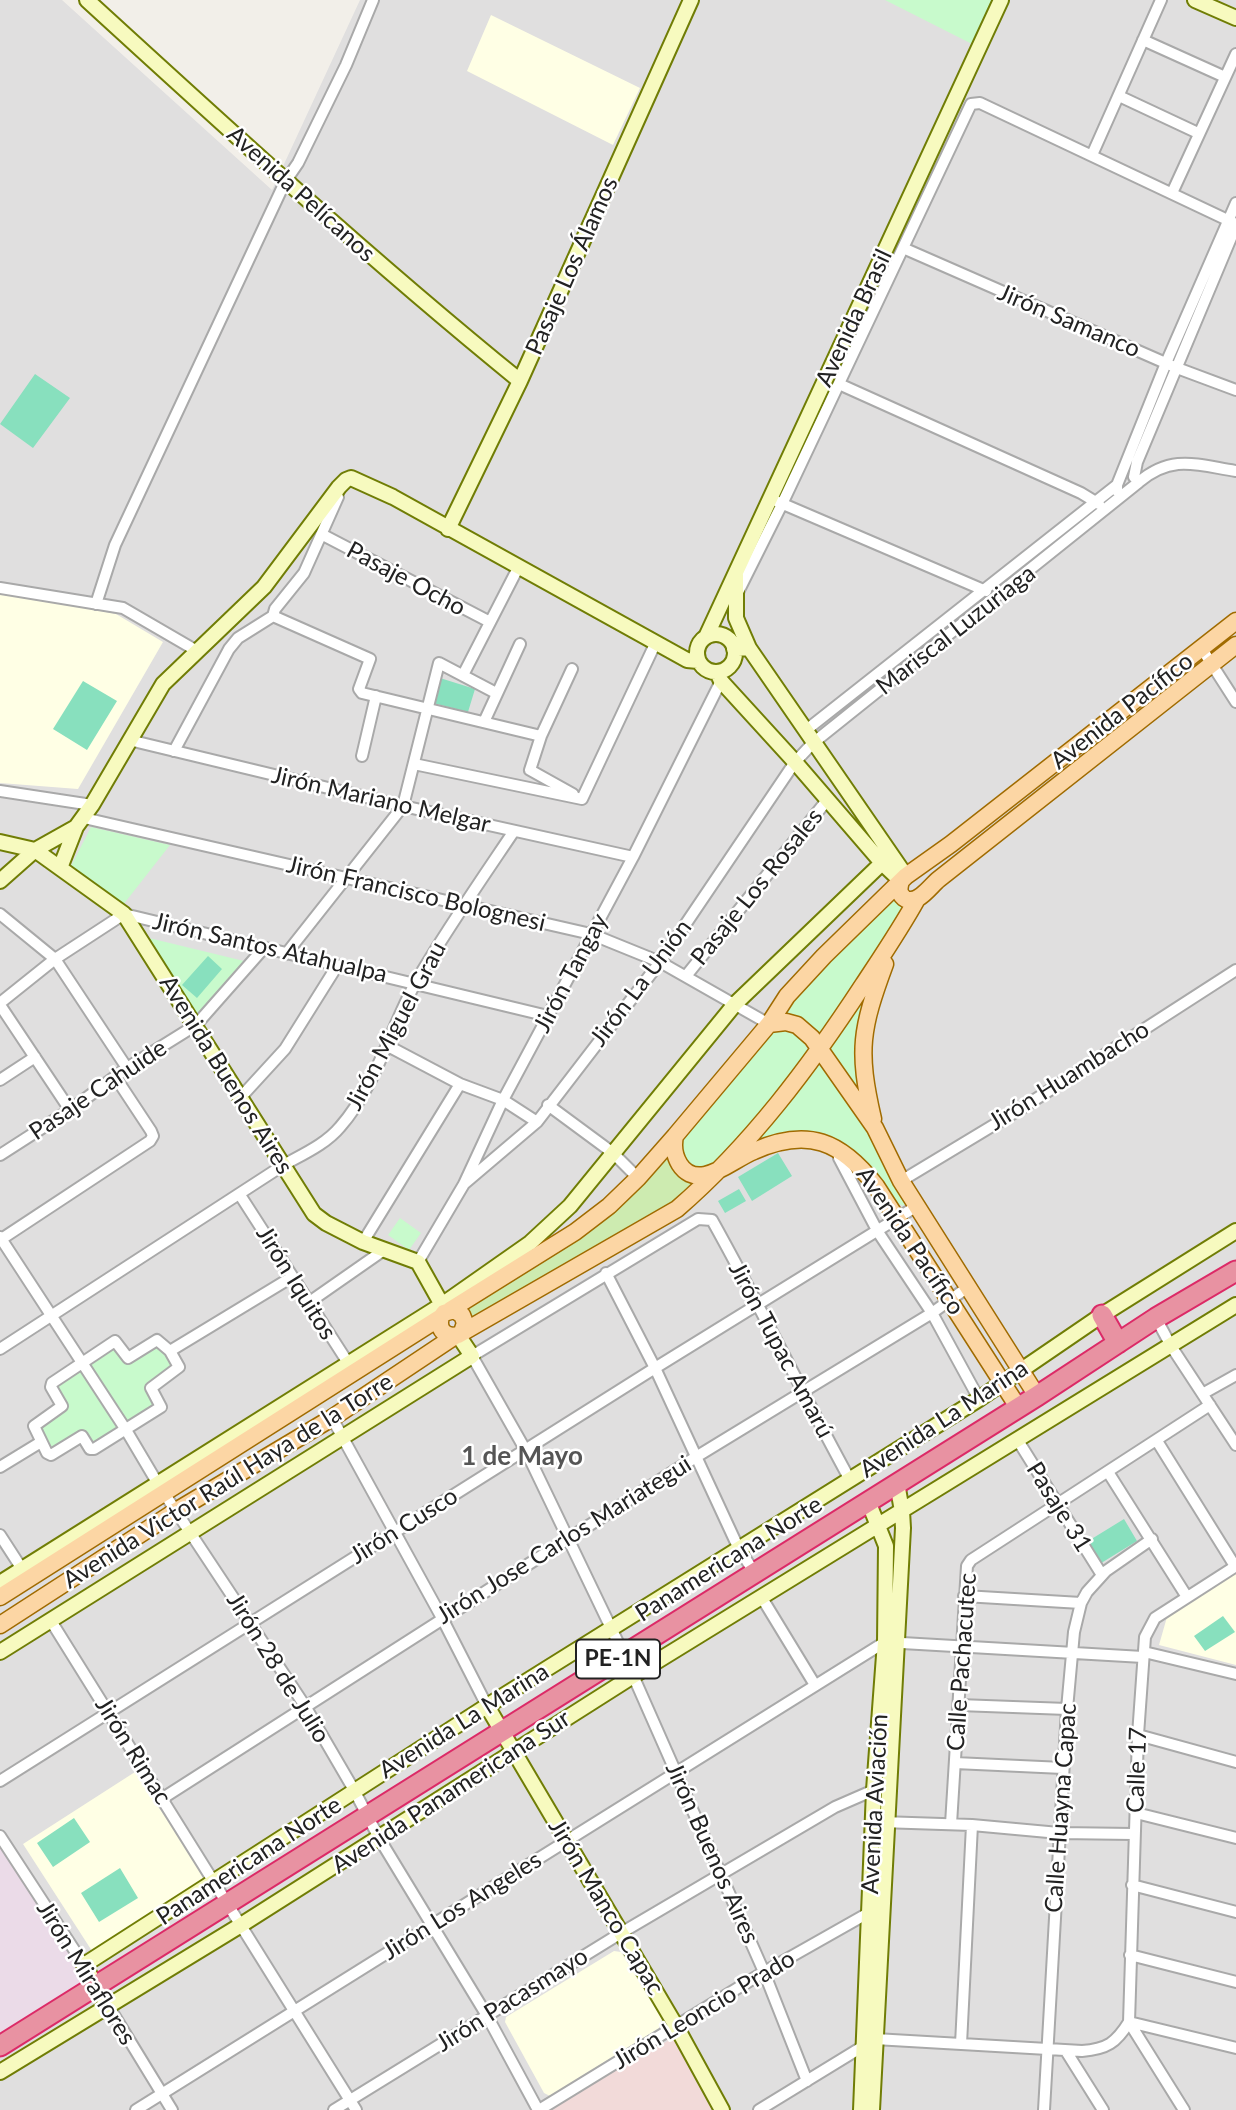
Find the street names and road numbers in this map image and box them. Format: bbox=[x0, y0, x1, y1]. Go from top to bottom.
street label: Avenida Pelícanos bbox=[221, 120, 381, 268]
street label: Pasaje Los Álamos bbox=[520, 172, 624, 360]
street label: Avenida Brasil bbox=[810, 245, 898, 391]
street label: Jirón Samanco bbox=[994, 278, 1144, 364]
street label: Pasaje Ocho bbox=[342, 536, 470, 622]
street label: Mariscal Luzuriaga bbox=[871, 559, 1041, 701]
street label: Avenida Pacífico bbox=[1045, 647, 1199, 775]
street label: Jirón Mariano Melgar bbox=[269, 761, 493, 839]
street label: Pasaje Los Rosales bbox=[685, 803, 829, 971]
street label: Jirón Francisco Bolognesi bbox=[284, 850, 548, 938]
street label: Jirón Santos Atahualpa bbox=[150, 907, 390, 989]
street label: Jirón Tangay bbox=[528, 909, 614, 1037]
street label: Jirón La Unión bbox=[584, 914, 698, 1052]
street label: Jirón Miguel Grau bbox=[340, 937, 452, 1115]
street label: Avenida Buenos Aires bbox=[153, 970, 299, 1180]
street label: Jirón Huambacho bbox=[983, 1015, 1155, 1137]
street label: Pasaje Cahuide bbox=[24, 1033, 172, 1147]
street label: Avenida Pacífico bbox=[850, 1161, 970, 1321]
street label: Jirón Iquitos bbox=[250, 1221, 342, 1345]
street label: Jirón Tupac Amarú bbox=[722, 1257, 840, 1443]
street label: Avenida La Marina bbox=[854, 1354, 1034, 1484]
street label: Avenida Victor Raúl Haya de la Torre bbox=[58, 1367, 398, 1595]
street label: Jirón Jose Carlos Mariategui bbox=[431, 1450, 697, 1630]
street label: Pasaje 31 bbox=[1020, 1457, 1098, 1557]
street label: Jirón Cusco bbox=[345, 1482, 463, 1570]
street label: Panamericana Norte bbox=[630, 1490, 828, 1628]
street label: Calle Pachacutec bbox=[941, 1572, 983, 1752]
street label: Jirón 28 de Julio bbox=[220, 1588, 336, 1748]
road number: PE-1N bbox=[576, 1640, 660, 1678]
street label: Avenida La Marina bbox=[374, 1657, 554, 1785]
street label: Jirón Rimac bbox=[89, 1692, 177, 1810]
street label: Calle Huayna Capac bbox=[1039, 1702, 1083, 1914]
street label: Avenida Panamericana Sur bbox=[326, 1704, 576, 1880]
street label: Avenida Aviación bbox=[856, 1713, 894, 1895]
street label: Calle 17 bbox=[1121, 1727, 1153, 1813]
street label: Jirón Buenos Aires bbox=[659, 1758, 765, 1948]
street label: Panamericana Norte bbox=[151, 1790, 347, 1932]
street label: Jirón Manco Capac bbox=[542, 1814, 670, 2000]
street label: Jirón Los Angeles bbox=[377, 1846, 547, 1966]
street label: Jirón Miraflores bbox=[30, 1896, 142, 2050]
street label: Jirón Pacasmayo bbox=[431, 1942, 593, 2058]
street label: Jirón Leoncio Prado bbox=[608, 1944, 800, 2076]

